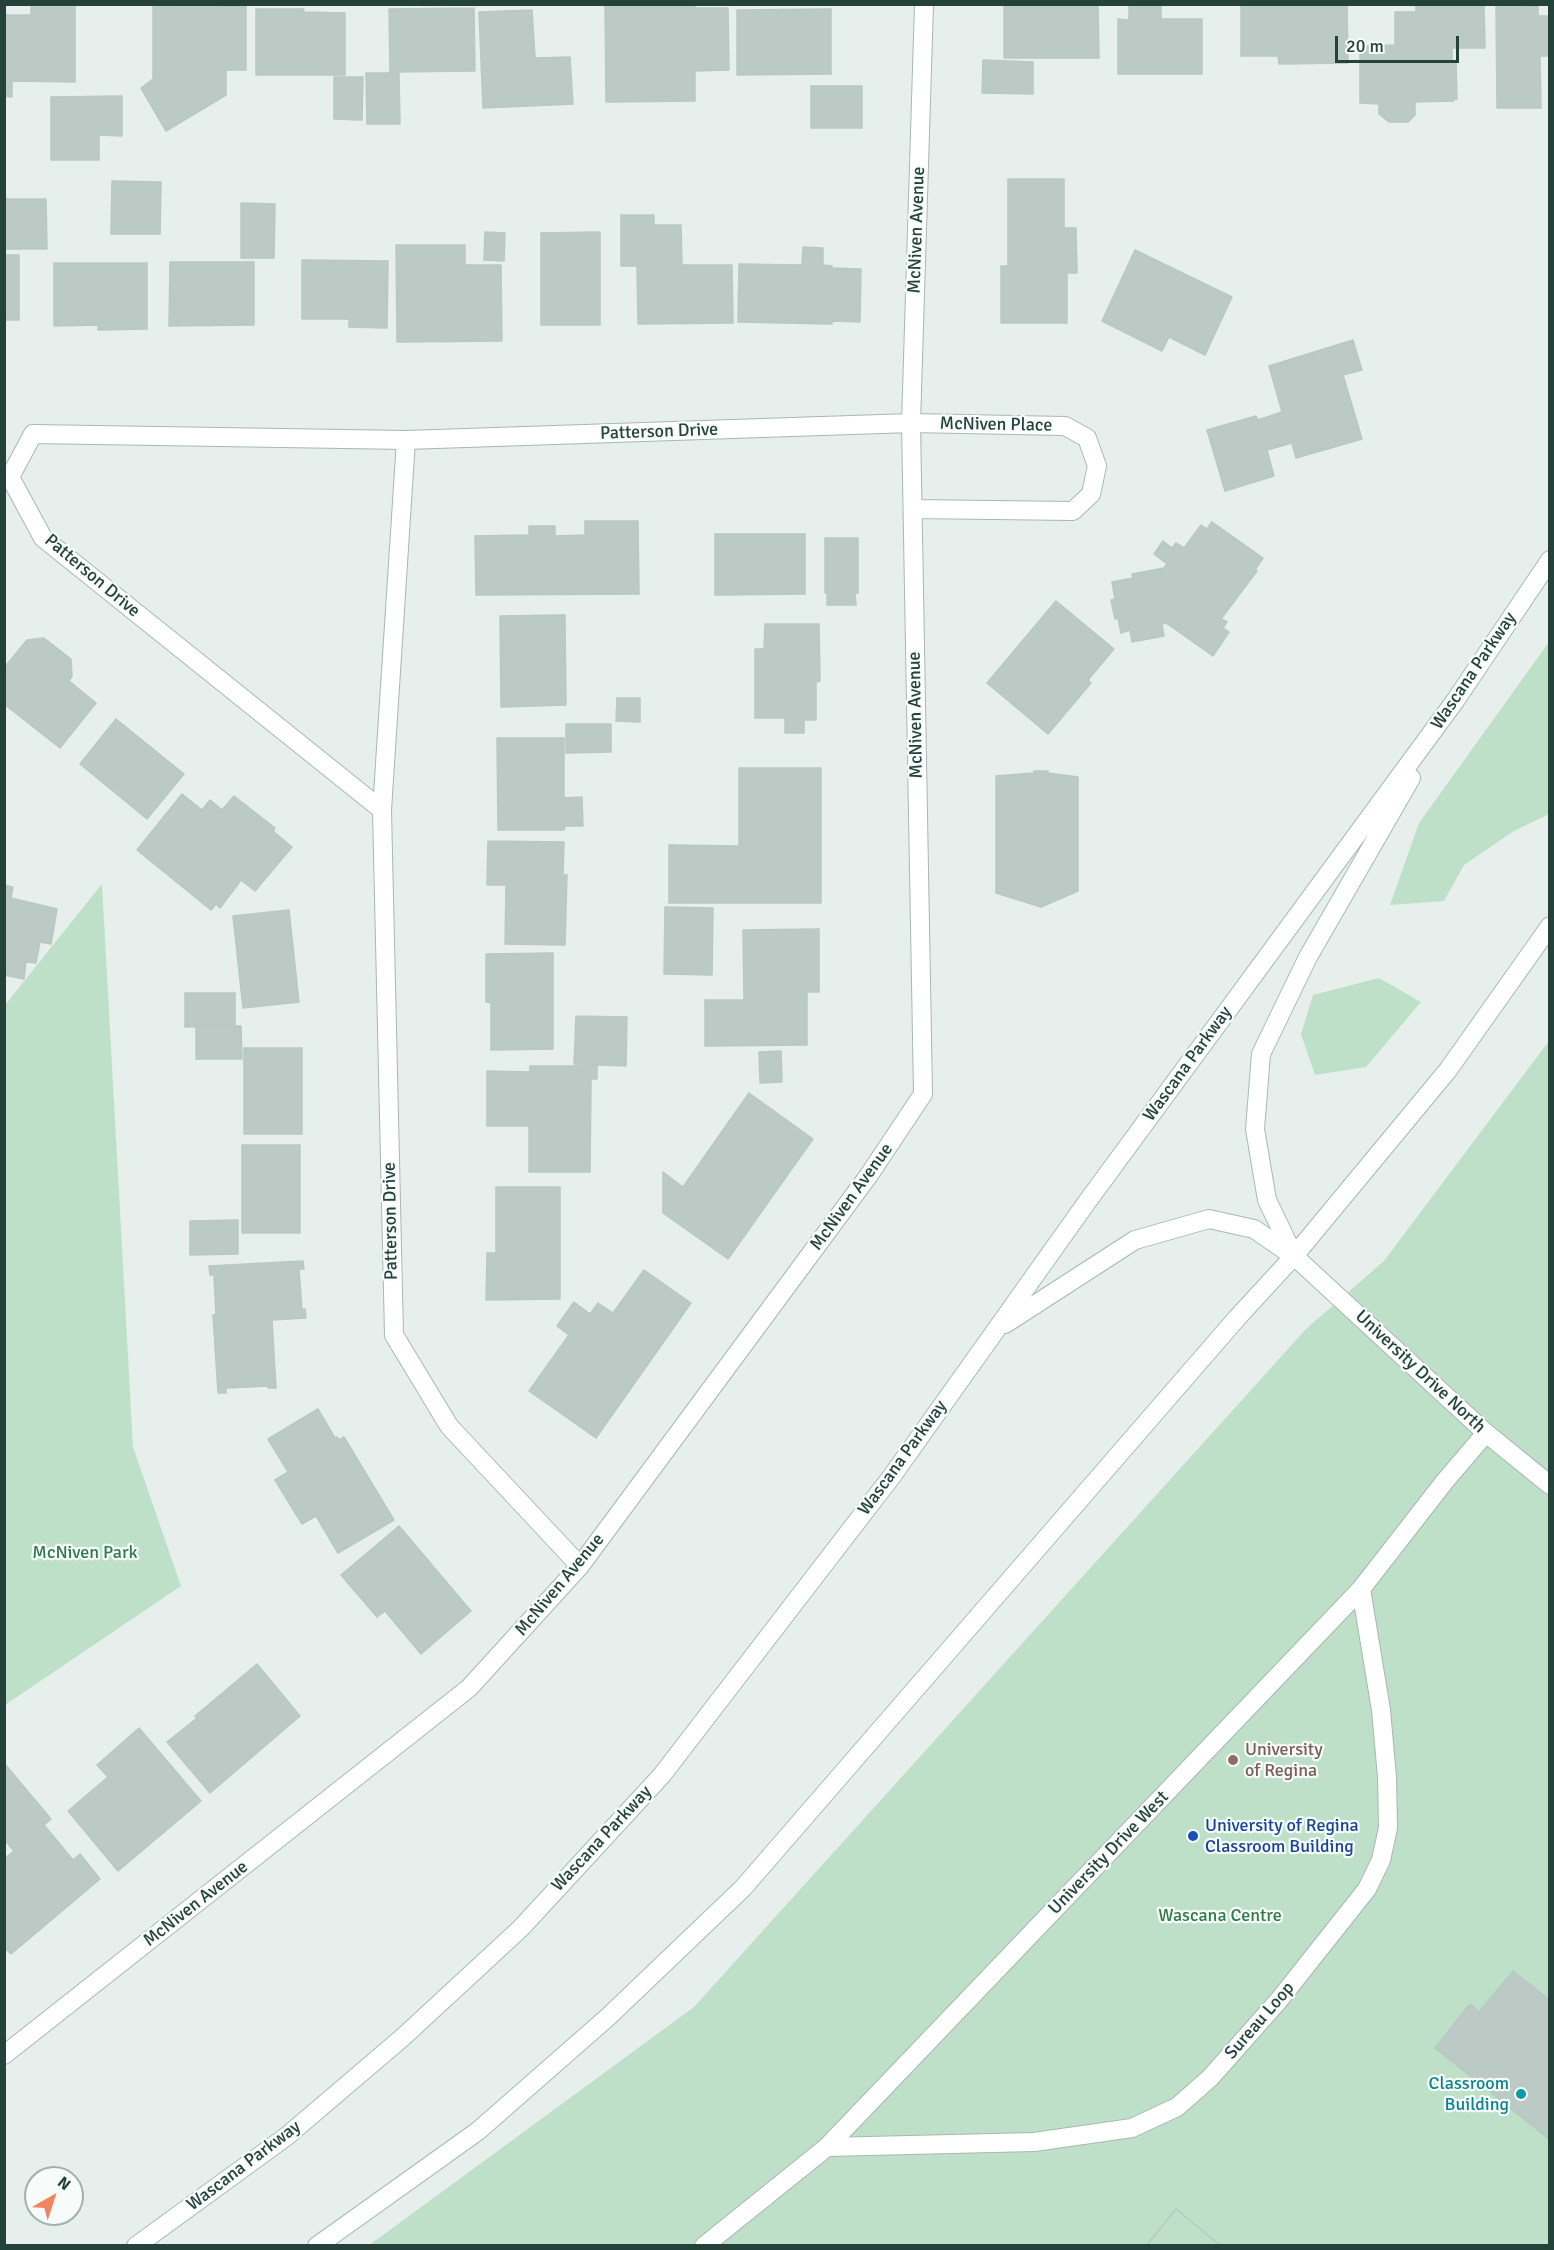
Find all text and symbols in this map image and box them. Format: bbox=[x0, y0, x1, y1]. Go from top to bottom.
scale bar bbox=[1338, 24, 1462, 62]
text: 20 m bbox=[1346, 35, 1384, 57]
street label: McNiven Avenue bbox=[904, 166, 930, 294]
street label: McNiven Place bbox=[939, 413, 1053, 437]
street label: Patterson Drive bbox=[600, 419, 718, 445]
street label: Patterson Drive bbox=[40, 530, 144, 622]
street label: Wascana Parkway bbox=[1427, 608, 1521, 734]
street label: McNiven Avenue bbox=[904, 651, 928, 779]
street label: Wascana Parkway bbox=[1139, 1002, 1237, 1126]
street label: McNiven Avenue bbox=[806, 1139, 898, 1255]
street label: Patterson Drive bbox=[379, 1162, 403, 1280]
street label: University Drive North bbox=[1350, 1306, 1490, 1438]
street label: Wascana Parkway bbox=[854, 1396, 952, 1520]
street label: McNiven Avenue bbox=[511, 1529, 609, 1641]
park label: McNiven Park bbox=[32, 1542, 138, 1564]
place label: University of Regina bbox=[1245, 1739, 1323, 1782]
marker: University of Regina bbox=[1226, 1753, 1240, 1767]
street label: Wascana Parkway bbox=[547, 1782, 657, 1896]
street label: University Drive West bbox=[1044, 1787, 1174, 1919]
place label: University of Regina Classroom Building bbox=[1205, 1815, 1359, 1858]
marker: University of Regina Classroom Building bbox=[1186, 1829, 1200, 1843]
street label: McNiven Avenue bbox=[139, 1856, 253, 1952]
park label: Wascana Centre bbox=[1158, 1905, 1282, 1927]
street label: Sureau Loop bbox=[1221, 1978, 1299, 2064]
place label: Classroom Building bbox=[1429, 2073, 1509, 2116]
marker: Classroom Building bbox=[1514, 2087, 1528, 2101]
street label: Wascana Parkway bbox=[183, 2116, 305, 2216]
north arrow bbox=[24, 2166, 84, 2226]
text: N bbox=[53, 2172, 75, 2195]

